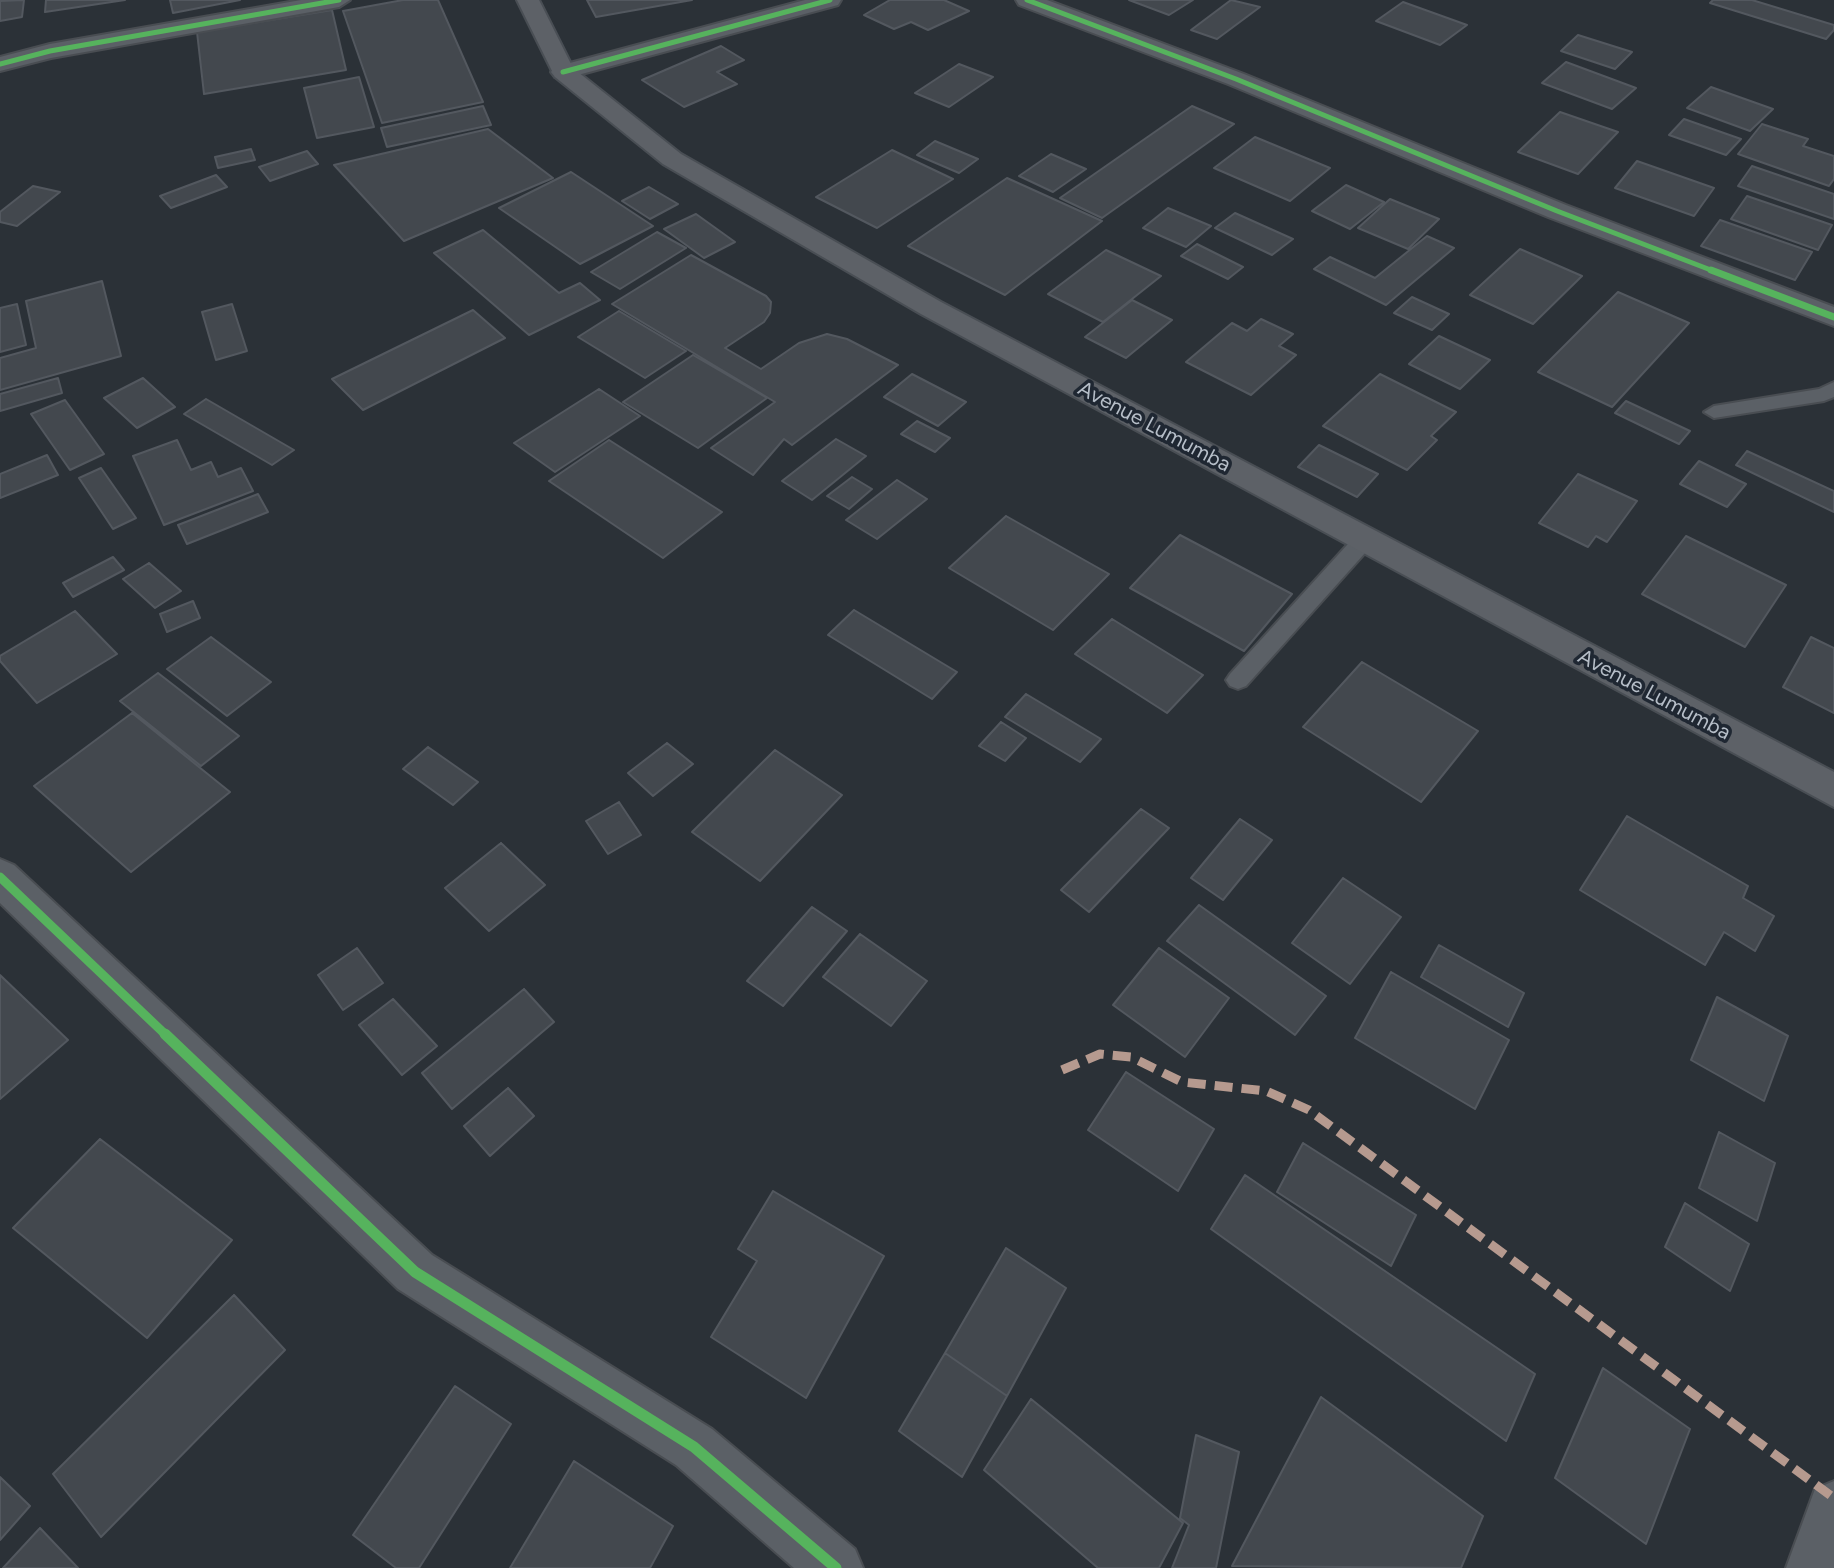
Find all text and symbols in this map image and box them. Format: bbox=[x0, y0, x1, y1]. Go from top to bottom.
street label: Avenue Lumumba bbox=[1073, 376, 1235, 478]
street label: Avenue Lumumba bbox=[1573, 644, 1735, 746]

